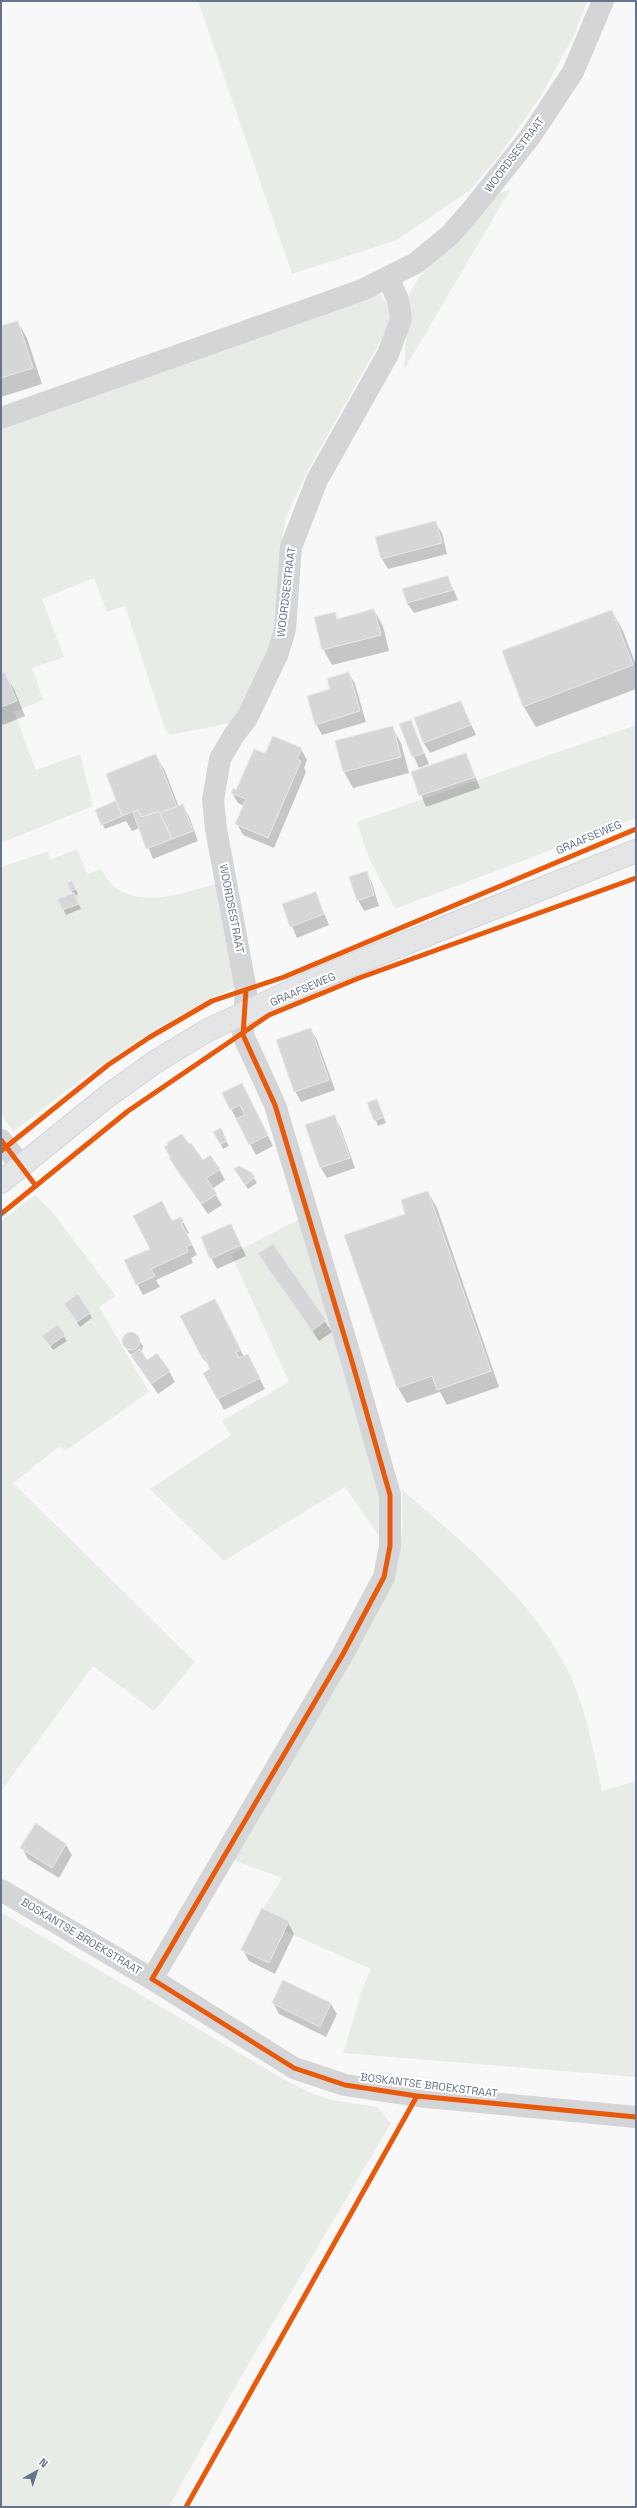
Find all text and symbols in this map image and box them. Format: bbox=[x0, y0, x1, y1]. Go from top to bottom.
street label: WOORDSESTRAAT bbox=[482, 115, 548, 195]
street label: WOORDSESTRAAT bbox=[275, 546, 299, 638]
street label: GRAAFSEWEG bbox=[554, 818, 624, 858]
street label: WOORDSESTRAAT bbox=[216, 863, 246, 955]
street label: GRAAFSEWEG bbox=[268, 970, 338, 1010]
street label: BOSKANTSE BROEKSTRAAT bbox=[18, 1896, 144, 1978]
street label: BOSKANTSE BROEKSTRAAT bbox=[360, 2071, 498, 2101]
north arrow bbox=[16, 2452, 56, 2492]
text: N bbox=[36, 2455, 51, 2470]

